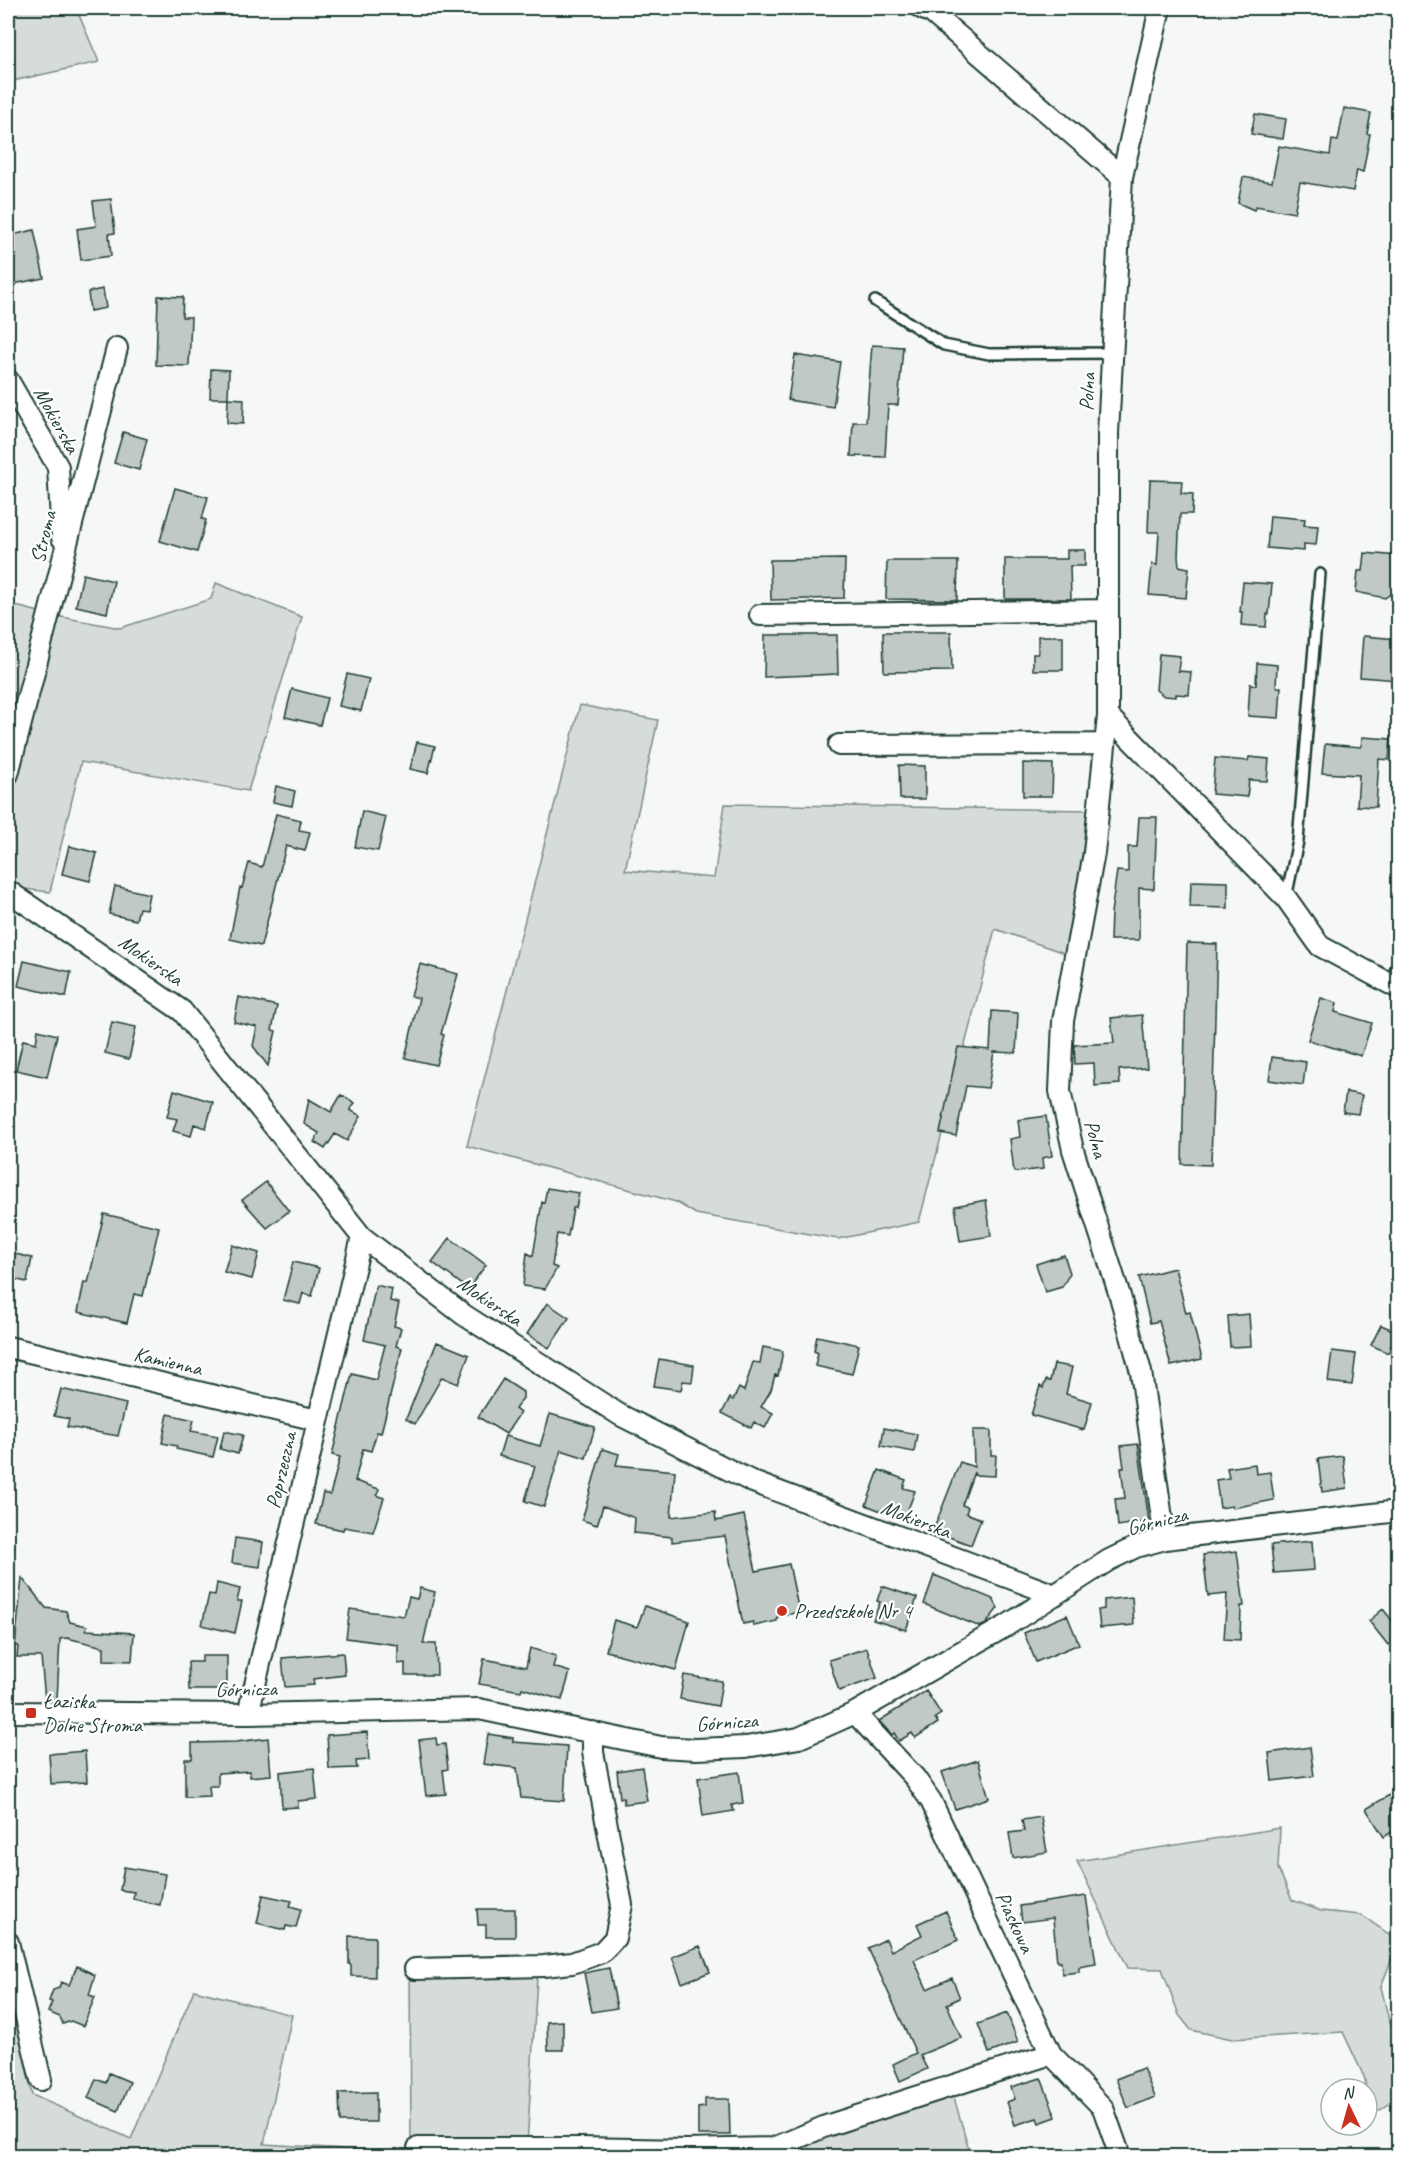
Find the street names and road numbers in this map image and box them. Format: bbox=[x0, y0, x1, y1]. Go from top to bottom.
street label: Polna bbox=[1073, 371, 1101, 412]
street label: Mokierska bbox=[28, 382, 87, 460]
street label: Stroma bbox=[24, 507, 62, 566]
street label: Mokierska bbox=[114, 929, 190, 992]
street label: Polna bbox=[1079, 1117, 1114, 1162]
street label: Mokierska bbox=[453, 1270, 529, 1333]
street label: Kamienna bbox=[131, 1341, 207, 1382]
street label: Poprzeczna bbox=[260, 1427, 303, 1511]
street label: Mokierska bbox=[877, 1494, 956, 1545]
street label: Górnicza bbox=[1124, 1501, 1191, 1541]
street label: Górnicza bbox=[215, 1675, 279, 1703]
street label: Górnicza bbox=[695, 1707, 760, 1737]
street label: Piaskowa bbox=[990, 1887, 1041, 1958]

